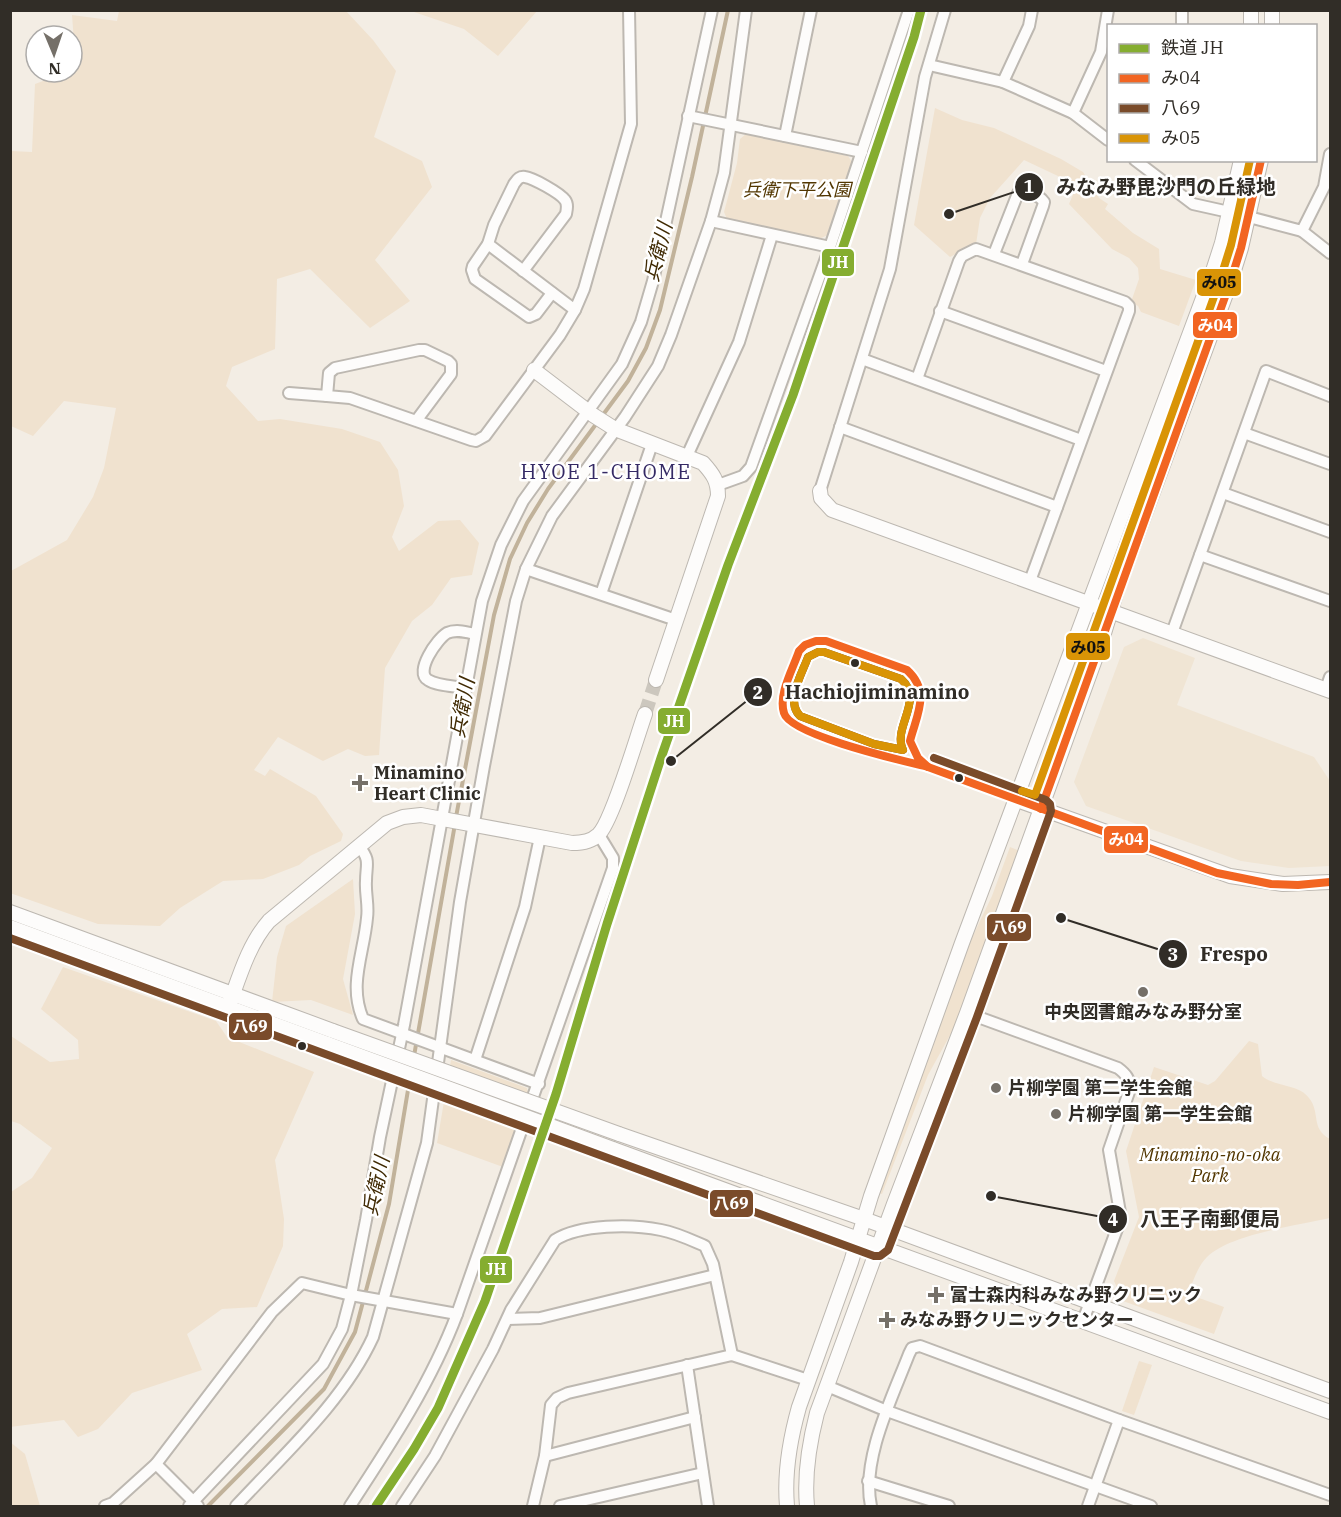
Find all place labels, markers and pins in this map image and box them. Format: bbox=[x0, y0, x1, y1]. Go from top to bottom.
callout: みなみ野毘沙門の丘緑地 bbox=[1014, 168, 1288, 206]
unlabelled marker bbox=[849, 657, 861, 669]
callout: Hachiojiminamino bbox=[743, 673, 981, 711]
place label: Minamino Heart Clinic bbox=[374, 761, 481, 805]
unlabelled marker bbox=[953, 772, 965, 784]
marker: Minamino Heart Clinic bbox=[351, 774, 369, 792]
callout: Frespo bbox=[1158, 935, 1280, 973]
marker: 中央図書館みなみ野分室 bbox=[1136, 985, 1150, 999]
place label: 中央図書館みなみ野分室 bbox=[1044, 1000, 1242, 1023]
unlabelled marker bbox=[296, 1040, 308, 1052]
place label: 片柳学園 第二学生会館 bbox=[1008, 1076, 1192, 1099]
marker: 片柳学園 第二学生会館 bbox=[989, 1081, 1003, 1095]
place label: 片柳学園 第一学生会館 bbox=[1068, 1102, 1252, 1125]
marker: 片柳学園 第一学生会館 bbox=[1049, 1107, 1063, 1121]
callout: 八王子南郵便局 bbox=[1098, 1200, 1292, 1238]
place label: 富士森内科みなみ野クリニック bbox=[950, 1283, 1202, 1306]
marker: 富士森内科みなみ野クリニック bbox=[927, 1286, 945, 1304]
place label: みなみ野クリニックセンター bbox=[900, 1308, 1134, 1331]
marker: みなみ野クリニックセンター bbox=[878, 1311, 896, 1329]

